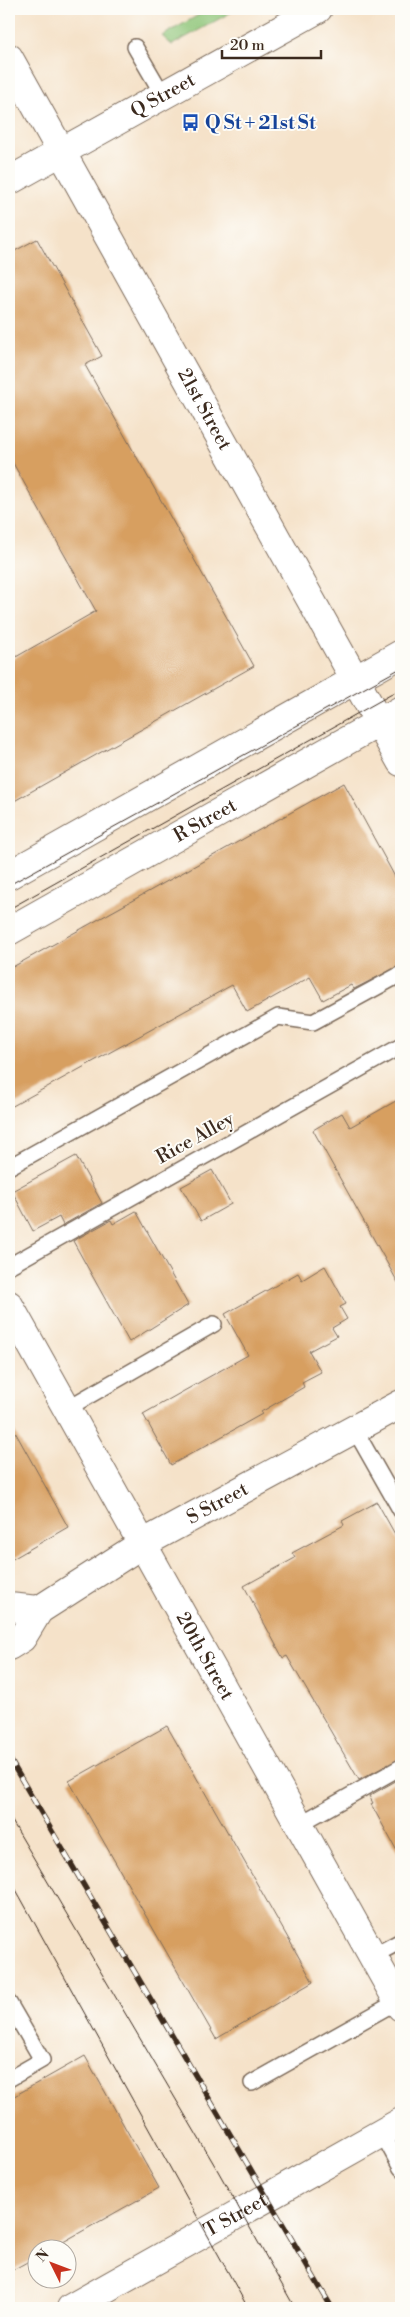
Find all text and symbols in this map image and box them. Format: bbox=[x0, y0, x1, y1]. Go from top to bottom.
scale bar bbox=[222, 28, 321, 60]
text: 20 m bbox=[230, 36, 265, 55]
street label: Q Street bbox=[126, 68, 200, 123]
place label: Q St + 21st St bbox=[205, 111, 316, 135]
bus stop icon: Q St + 21st St bbox=[181, 113, 201, 133]
street label: 21st Street bbox=[172, 364, 237, 455]
street label: R Street bbox=[169, 793, 241, 848]
street label: Rice Alley bbox=[152, 1106, 239, 1169]
street label: S Street bbox=[182, 1477, 253, 1530]
street label: 20th Street bbox=[171, 1608, 239, 1705]
street label: T Street bbox=[200, 2188, 272, 2243]
north arrow bbox=[28, 2240, 78, 2290]
text: N bbox=[33, 2246, 53, 2266]

